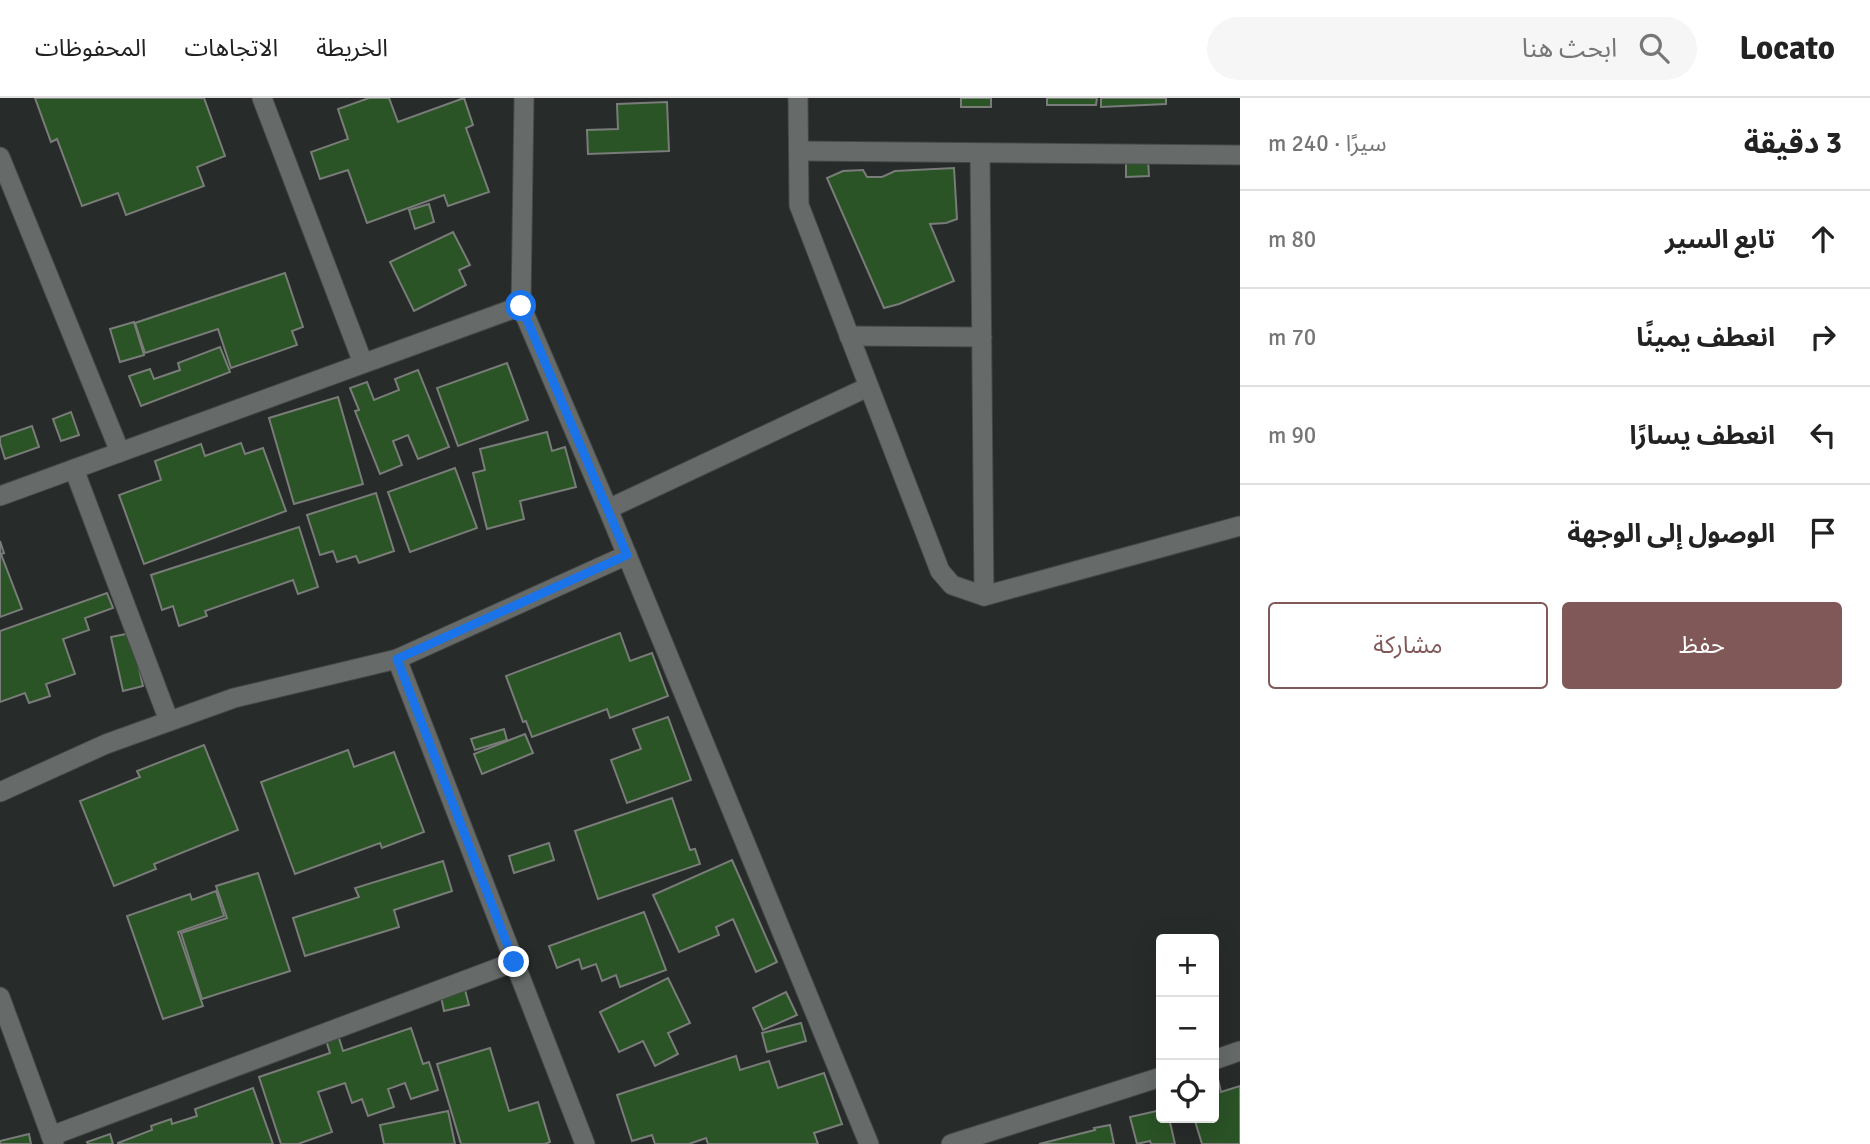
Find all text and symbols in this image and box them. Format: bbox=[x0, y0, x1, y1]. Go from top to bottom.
search box bbox=[1207, 17, 1697, 80]
text: Locato bbox=[1739, 28, 1835, 69]
icon: search bbox=[1635, 29, 1673, 67]
text: المحفوظات bbox=[35, 33, 146, 63]
text: الاتجاهات bbox=[184, 33, 278, 63]
text: الخريطة bbox=[316, 33, 388, 63]
text: ابحث هنا bbox=[1522, 33, 1617, 65]
text: 3 دقيقة bbox=[1744, 125, 1842, 162]
text: سيرًا · 240 m bbox=[1268, 129, 1386, 158]
icon: ahead bbox=[1804, 220, 1842, 258]
text: تابع السير bbox=[1665, 224, 1775, 256]
text: 80 m bbox=[1268, 225, 1316, 254]
route start bbox=[505, 290, 536, 321]
icon: right bbox=[1804, 318, 1842, 356]
text: انعطف يمينًا bbox=[1636, 322, 1775, 354]
text: 70 m bbox=[1268, 323, 1316, 352]
icon: left bbox=[1804, 416, 1842, 454]
text: انعطف يسارًا bbox=[1630, 420, 1775, 452]
text: 90 m bbox=[1268, 421, 1316, 450]
icon: arrive bbox=[1804, 514, 1842, 552]
text: الوصول إلى الوجهة bbox=[1567, 518, 1775, 550]
button: مشاركة bbox=[1268, 602, 1548, 689]
button: حفظ bbox=[1562, 602, 1842, 689]
map controls bbox=[1156, 934, 1219, 1123]
button: + bbox=[1156, 934, 1219, 997]
route end bbox=[498, 946, 529, 977]
button: − bbox=[1156, 997, 1219, 1060]
button: locate bbox=[1156, 1060, 1219, 1123]

